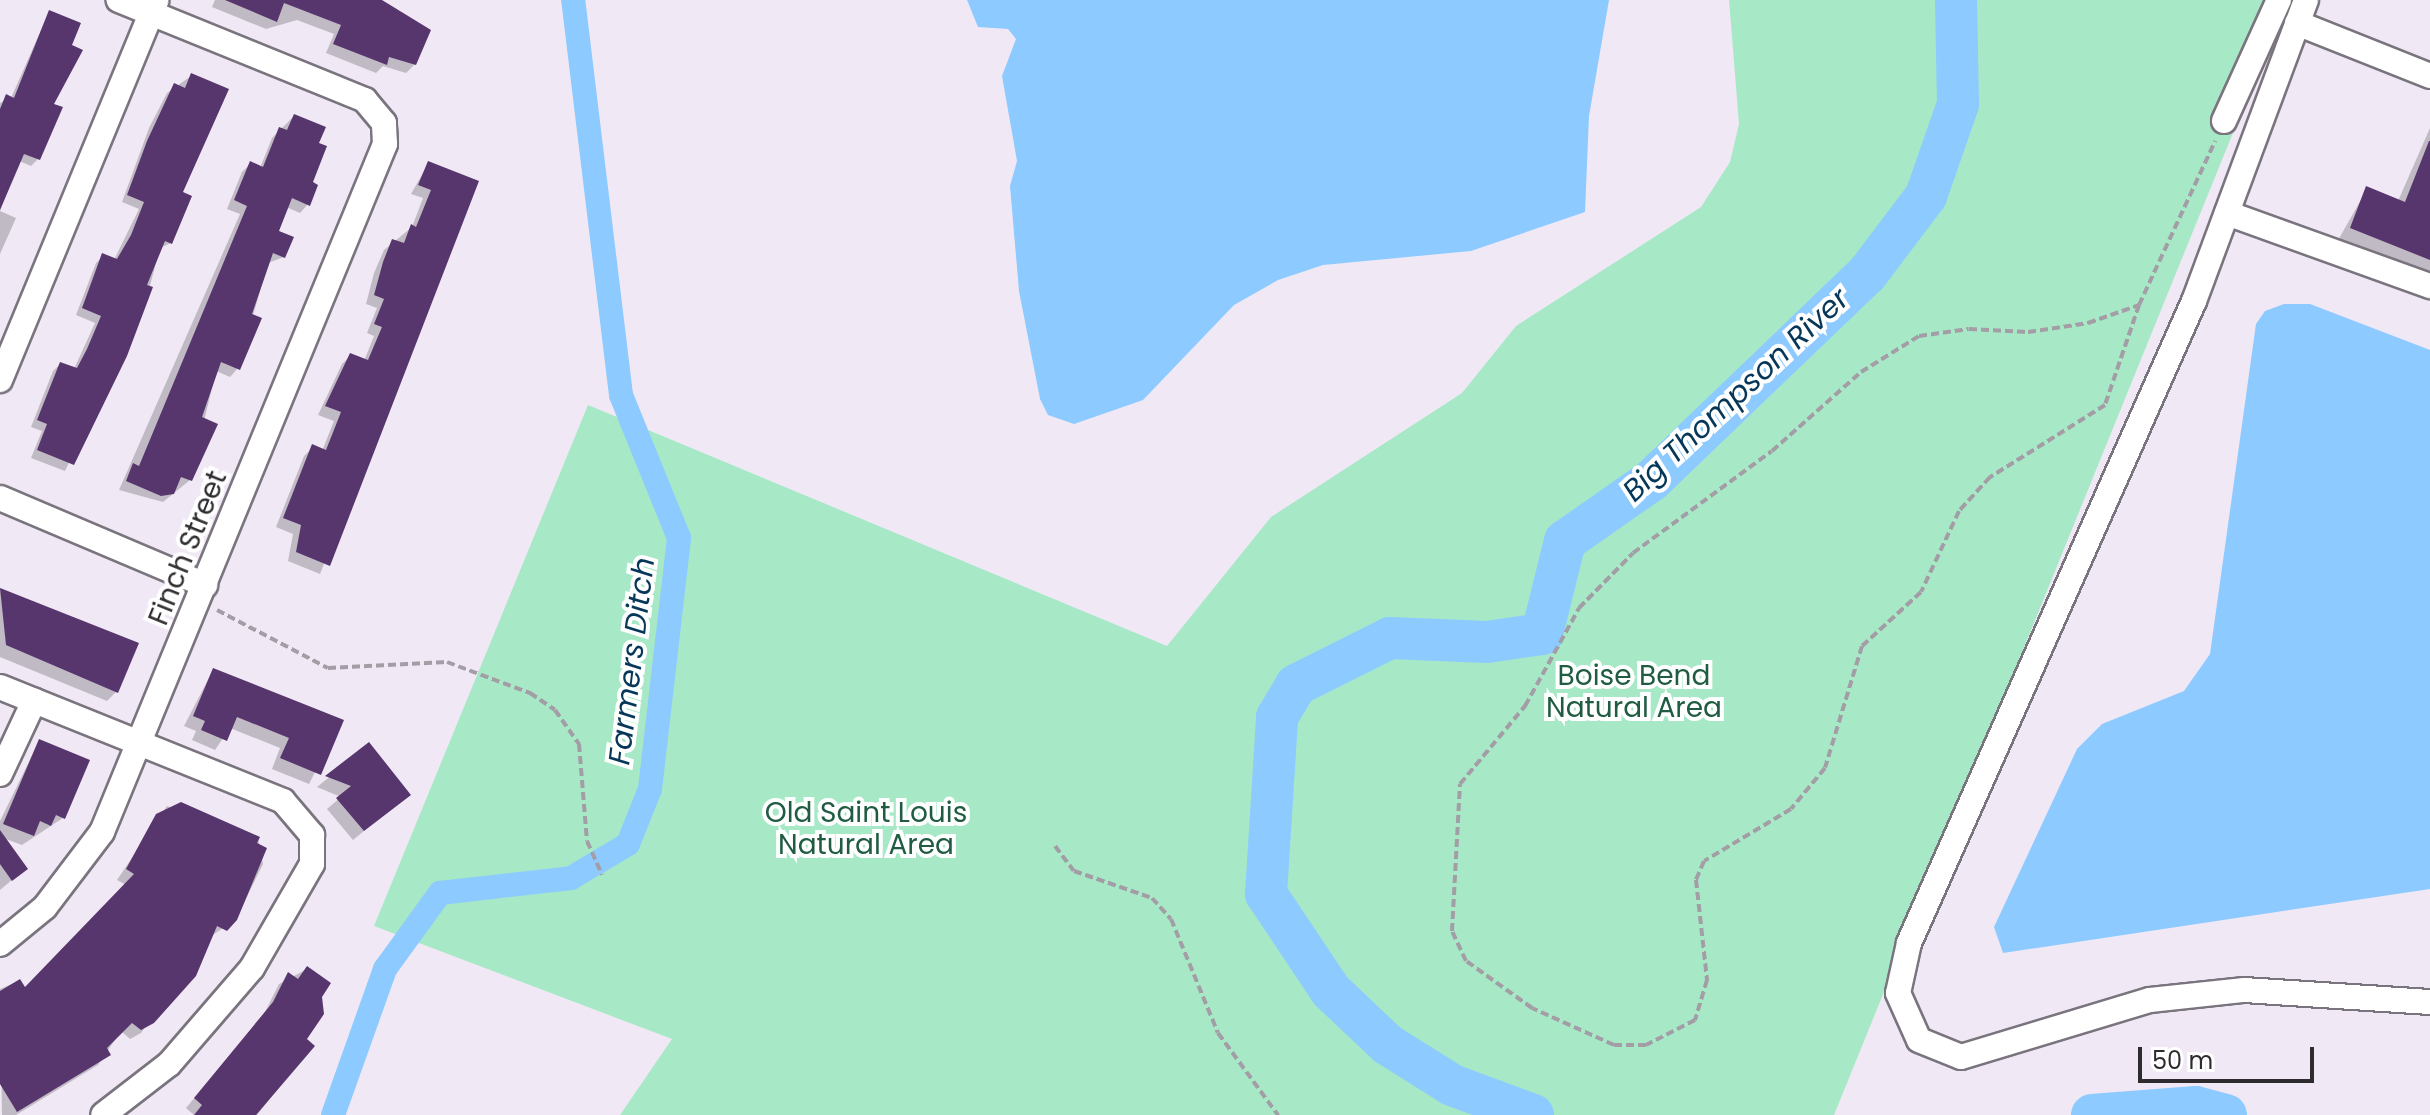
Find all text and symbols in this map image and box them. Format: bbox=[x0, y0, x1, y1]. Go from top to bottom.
water label: Big Thompson River bbox=[1615, 281, 1857, 509]
street label: Finch Street bbox=[142, 466, 234, 630]
water label: Farmers Ditch bbox=[601, 555, 663, 767]
park label: Boise Bend Natural Area bbox=[1546, 659, 1722, 725]
park label: Old Saint Louis Natural Area bbox=[765, 796, 967, 862]
scale bar bbox=[2142, 1031, 2318, 1081]
text: 50 m bbox=[2152, 1044, 2213, 1077]

